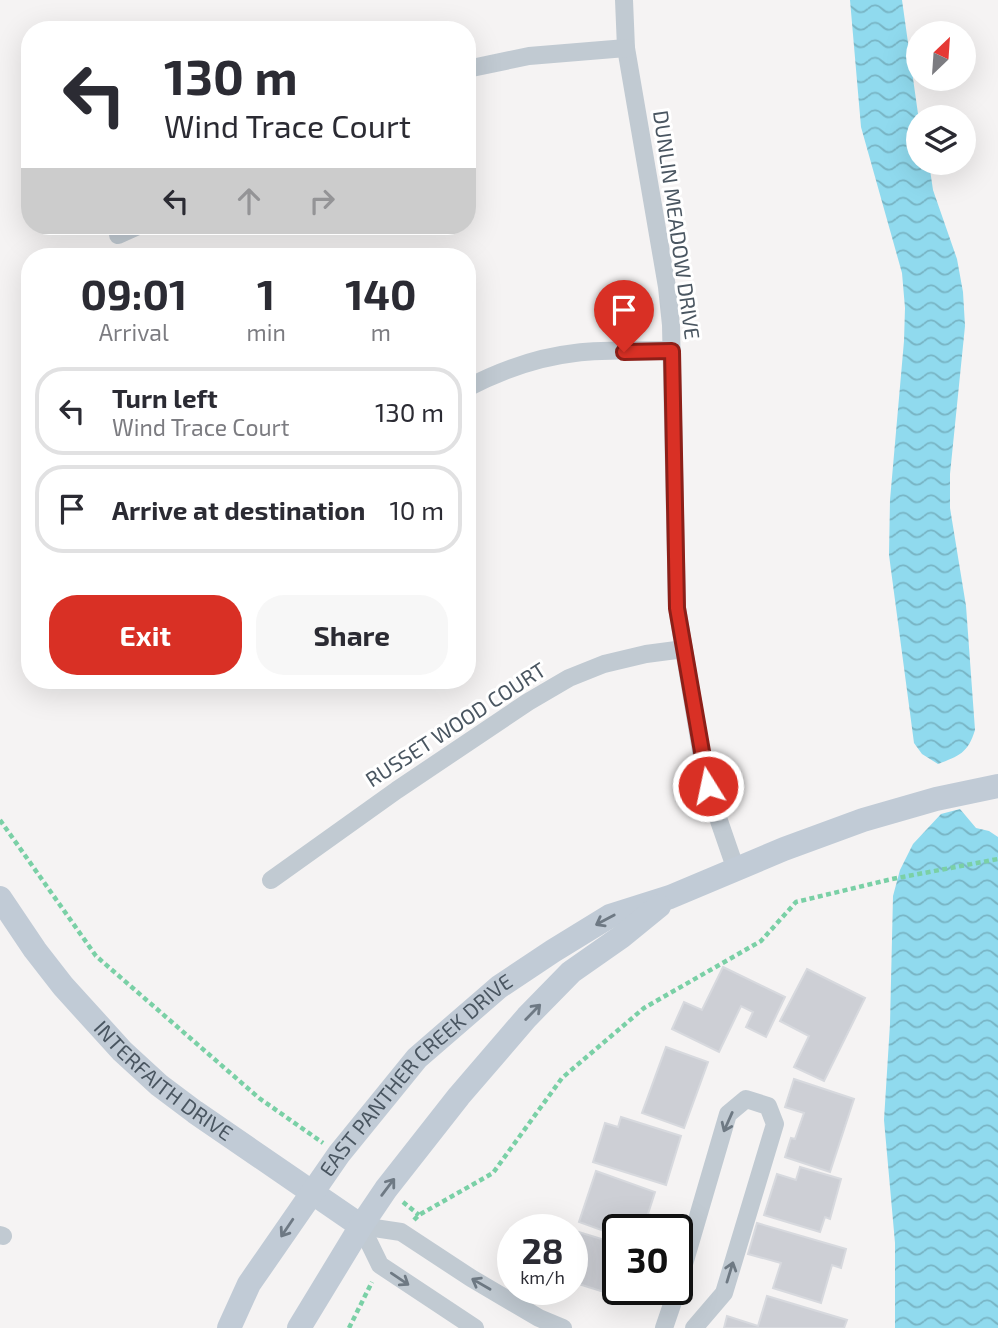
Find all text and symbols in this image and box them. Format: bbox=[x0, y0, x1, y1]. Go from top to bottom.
north arrow bbox=[906, 21, 976, 91]
map controls bbox=[906, 21, 976, 175]
text: 130 m bbox=[164, 46, 298, 105]
icon: left bbox=[49, 49, 140, 140]
button: layers bbox=[906, 105, 976, 175]
text: Wind Trace Court bbox=[164, 106, 411, 144]
street label: DUNLIN MEADOW DRIVE bbox=[649, 109, 706, 341]
icon: left bbox=[157, 182, 195, 220]
icon: ahead bbox=[230, 182, 268, 220]
icon: right bbox=[303, 182, 341, 220]
text: 09:01 bbox=[80, 268, 187, 318]
text: 1 bbox=[257, 268, 275, 318]
text: 140 bbox=[345, 268, 417, 318]
pin bbox=[594, 280, 654, 352]
icon: arrive bbox=[605, 291, 643, 329]
text: Arrival bbox=[99, 318, 169, 346]
text: min bbox=[247, 318, 286, 346]
text: m bbox=[371, 318, 391, 346]
text: Turn left bbox=[112, 382, 218, 413]
icon: left bbox=[53, 392, 91, 430]
text: 130 m bbox=[375, 396, 444, 427]
text: Wind Trace Court bbox=[112, 413, 290, 441]
icon: arrive bbox=[53, 490, 91, 528]
text: Arrive at destination bbox=[112, 494, 365, 525]
text: 10 m bbox=[389, 494, 444, 525]
button: Exit bbox=[49, 595, 242, 675]
button: Share bbox=[256, 595, 448, 675]
street label: RUSSET WOOD COURT bbox=[360, 656, 550, 791]
position arrow bbox=[671, 749, 745, 823]
one-way arrow bbox=[596, 913, 616, 927]
street label: EAST PANTHER CREEK DRIVE bbox=[313, 968, 517, 1181]
one-way arrow bbox=[524, 1004, 541, 1021]
street label: INTERFAITH DRIVE bbox=[90, 1015, 238, 1145]
one-way arrow bbox=[721, 1111, 734, 1132]
one-way arrow bbox=[380, 1178, 395, 1197]
speed limit sign: 30 bbox=[602, 1214, 693, 1305]
one-way arrow bbox=[280, 1217, 294, 1237]
text: 28 bbox=[521, 1229, 564, 1271]
one-way arrow bbox=[725, 1261, 738, 1283]
text: km/h bbox=[520, 1266, 565, 1288]
one-way arrow bbox=[390, 1272, 409, 1286]
one-way arrow bbox=[472, 1277, 492, 1291]

